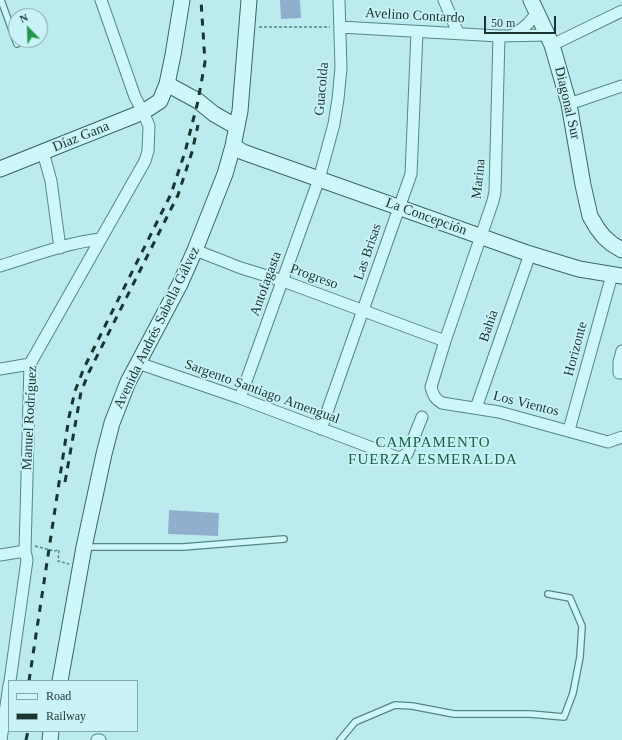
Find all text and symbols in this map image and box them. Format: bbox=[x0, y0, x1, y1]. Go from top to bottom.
street label: Avelino Contardo bbox=[365, 5, 465, 27]
north arrow bbox=[8, 8, 48, 48]
scale bar bbox=[486, 8, 558, 34]
text: N bbox=[18, 11, 30, 25]
text: 50 m bbox=[491, 16, 515, 30]
street label: Guacolda bbox=[311, 62, 333, 116]
street label: Diagonal Sur bbox=[550, 65, 584, 141]
street label: Díaz Gana bbox=[50, 118, 112, 156]
street label: Marina bbox=[469, 158, 489, 200]
street label: La Concepción bbox=[383, 195, 469, 239]
street label: Las Brisas bbox=[350, 222, 386, 282]
street label: Avenida Andrés Sabella Gálvez bbox=[110, 244, 204, 412]
street label: Antofagasta bbox=[247, 249, 285, 319]
street label: Progreso bbox=[288, 261, 340, 293]
street label: Bahía bbox=[476, 308, 502, 344]
street label: Horizonte bbox=[561, 320, 591, 378]
street label: Sargento Santiago Amengual bbox=[182, 356, 342, 428]
street label: Manuel Rodríguez bbox=[19, 365, 41, 471]
street label: Los Vientos bbox=[491, 388, 561, 420]
district label: CAMPAMENTO FUERZA ESMERALDA bbox=[348, 434, 518, 469]
legend bbox=[8, 680, 138, 732]
text: Road bbox=[46, 689, 71, 703]
text: Railway bbox=[46, 709, 86, 723]

